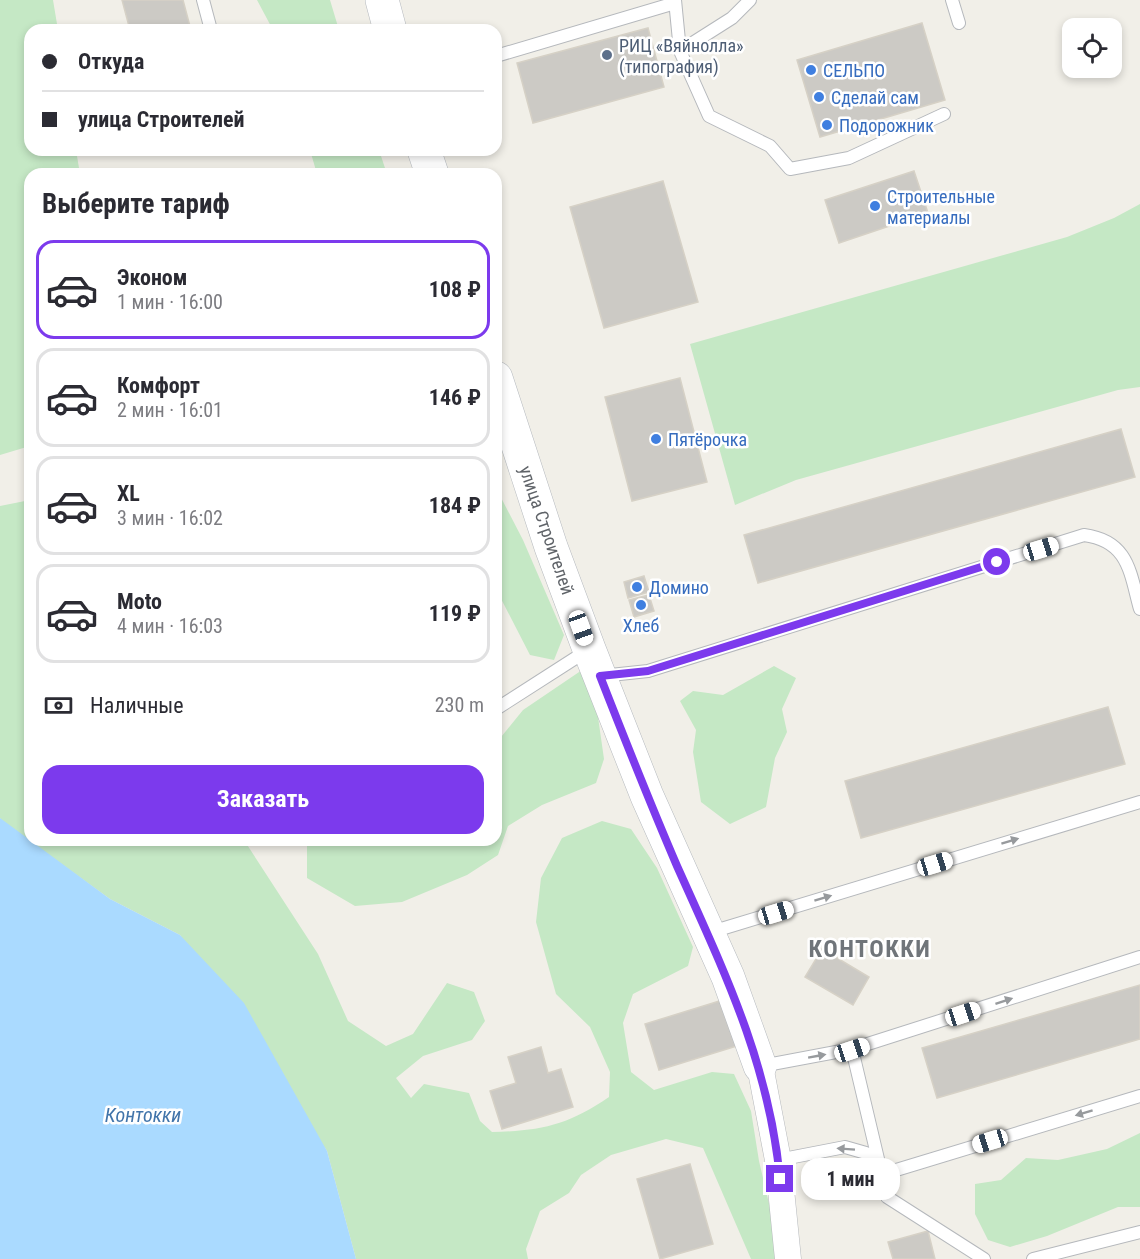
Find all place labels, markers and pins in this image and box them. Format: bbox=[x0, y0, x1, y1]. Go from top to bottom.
place label: РИЦ «Вяйнолла» (типография) bbox=[619, 35, 744, 78]
marker: РИЦ «Вяйнолла» (типография) bbox=[600, 48, 614, 62]
place label: СЕЛЬПО bbox=[823, 60, 885, 81]
marker: СЕЛЬПО bbox=[804, 63, 818, 77]
place label: Сделай сам bbox=[831, 87, 919, 108]
marker: Сделай сам bbox=[812, 90, 826, 104]
place label: Подорожник bbox=[839, 115, 934, 136]
marker: Подорожник bbox=[820, 118, 834, 132]
place label: Строительные материалы bbox=[887, 186, 995, 228]
marker: Строительные материалы bbox=[868, 199, 882, 213]
place label: Пятёрочка bbox=[668, 429, 747, 450]
marker: Пятёрочка bbox=[649, 432, 663, 446]
place label: Домино bbox=[649, 577, 709, 598]
marker: Домино bbox=[630, 580, 644, 594]
marker: Хлеб bbox=[634, 598, 648, 612]
place label: Хлеб bbox=[623, 615, 659, 636]

